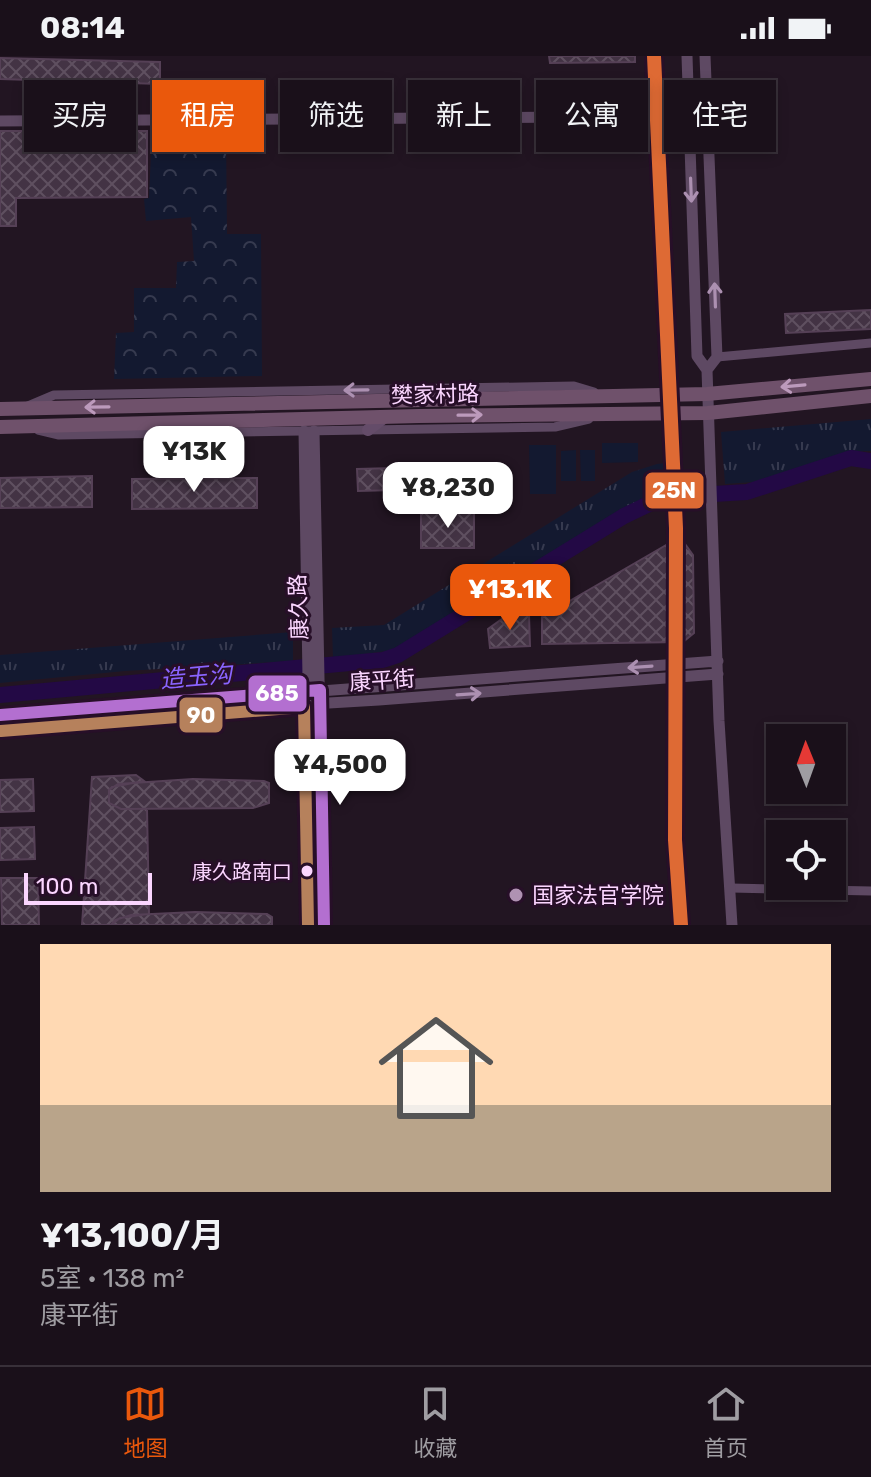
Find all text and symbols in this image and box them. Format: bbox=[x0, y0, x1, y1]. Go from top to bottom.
text: 08:14 bbox=[40, 10, 125, 46]
chip: 买房 bbox=[24, 80, 136, 152]
chip: 租房 bbox=[152, 80, 264, 152]
chip: 筛选 bbox=[280, 80, 392, 152]
chip: 新上 bbox=[408, 80, 520, 152]
chip: 公寓 bbox=[536, 80, 648, 152]
chip: 住宅 bbox=[664, 80, 776, 152]
one-way arrow bbox=[684, 176, 699, 203]
one-way arrow bbox=[707, 282, 722, 309]
one-way arrow bbox=[780, 379, 807, 394]
street label: 樊家村路 bbox=[391, 380, 479, 409]
one-way arrow bbox=[343, 382, 370, 398]
one-way arrow bbox=[84, 399, 111, 415]
one-way arrow bbox=[456, 408, 483, 423]
pin: ¥13K bbox=[147, 426, 241, 494]
text: ¥13K bbox=[161, 436, 227, 467]
pin: ¥8,230 bbox=[383, 462, 513, 530]
line badge: 25N bbox=[644, 471, 705, 510]
text: ¥8,230 bbox=[401, 472, 495, 503]
text: 25N bbox=[652, 477, 696, 504]
pin: ¥13.1K bbox=[445, 564, 575, 632]
street label: 康久路 bbox=[284, 574, 313, 640]
text: ¥13.1K bbox=[468, 574, 552, 605]
water label: 造玉沟 bbox=[159, 660, 236, 694]
one-way arrow bbox=[627, 660, 654, 675]
street label: 康平街 bbox=[348, 665, 416, 696]
line badge: 685 bbox=[247, 674, 308, 713]
text: 685 bbox=[255, 680, 299, 707]
one-way arrow bbox=[455, 686, 482, 701]
line badge: 90 bbox=[178, 696, 224, 734]
text: 90 bbox=[186, 702, 216, 729]
north arrow bbox=[766, 724, 846, 804]
map controls bbox=[766, 724, 846, 900]
pin: ¥4,500 bbox=[275, 739, 405, 807]
text: ¥4,500 bbox=[293, 749, 387, 780]
button: locate bbox=[766, 820, 846, 900]
place label: 康久路南口 bbox=[192, 860, 292, 884]
marker: 康久路南口 bbox=[299, 863, 315, 879]
scale bar bbox=[24, 869, 152, 905]
text: 100 m bbox=[36, 873, 98, 900]
place label: 国家法官学院 bbox=[532, 882, 664, 909]
marker: 国家法官学院 bbox=[507, 886, 525, 904]
icon: home bbox=[364, 996, 508, 1140]
text: ¥13,100/月 bbox=[40, 1215, 224, 1256]
text: 5室 · 138 m² bbox=[40, 1263, 184, 1294]
text: 康平街 bbox=[40, 1300, 118, 1331]
tab: 地图 bbox=[123, 1382, 167, 1462]
tab: 收藏 bbox=[413, 1382, 458, 1462]
tab: 首页 bbox=[704, 1382, 748, 1462]

